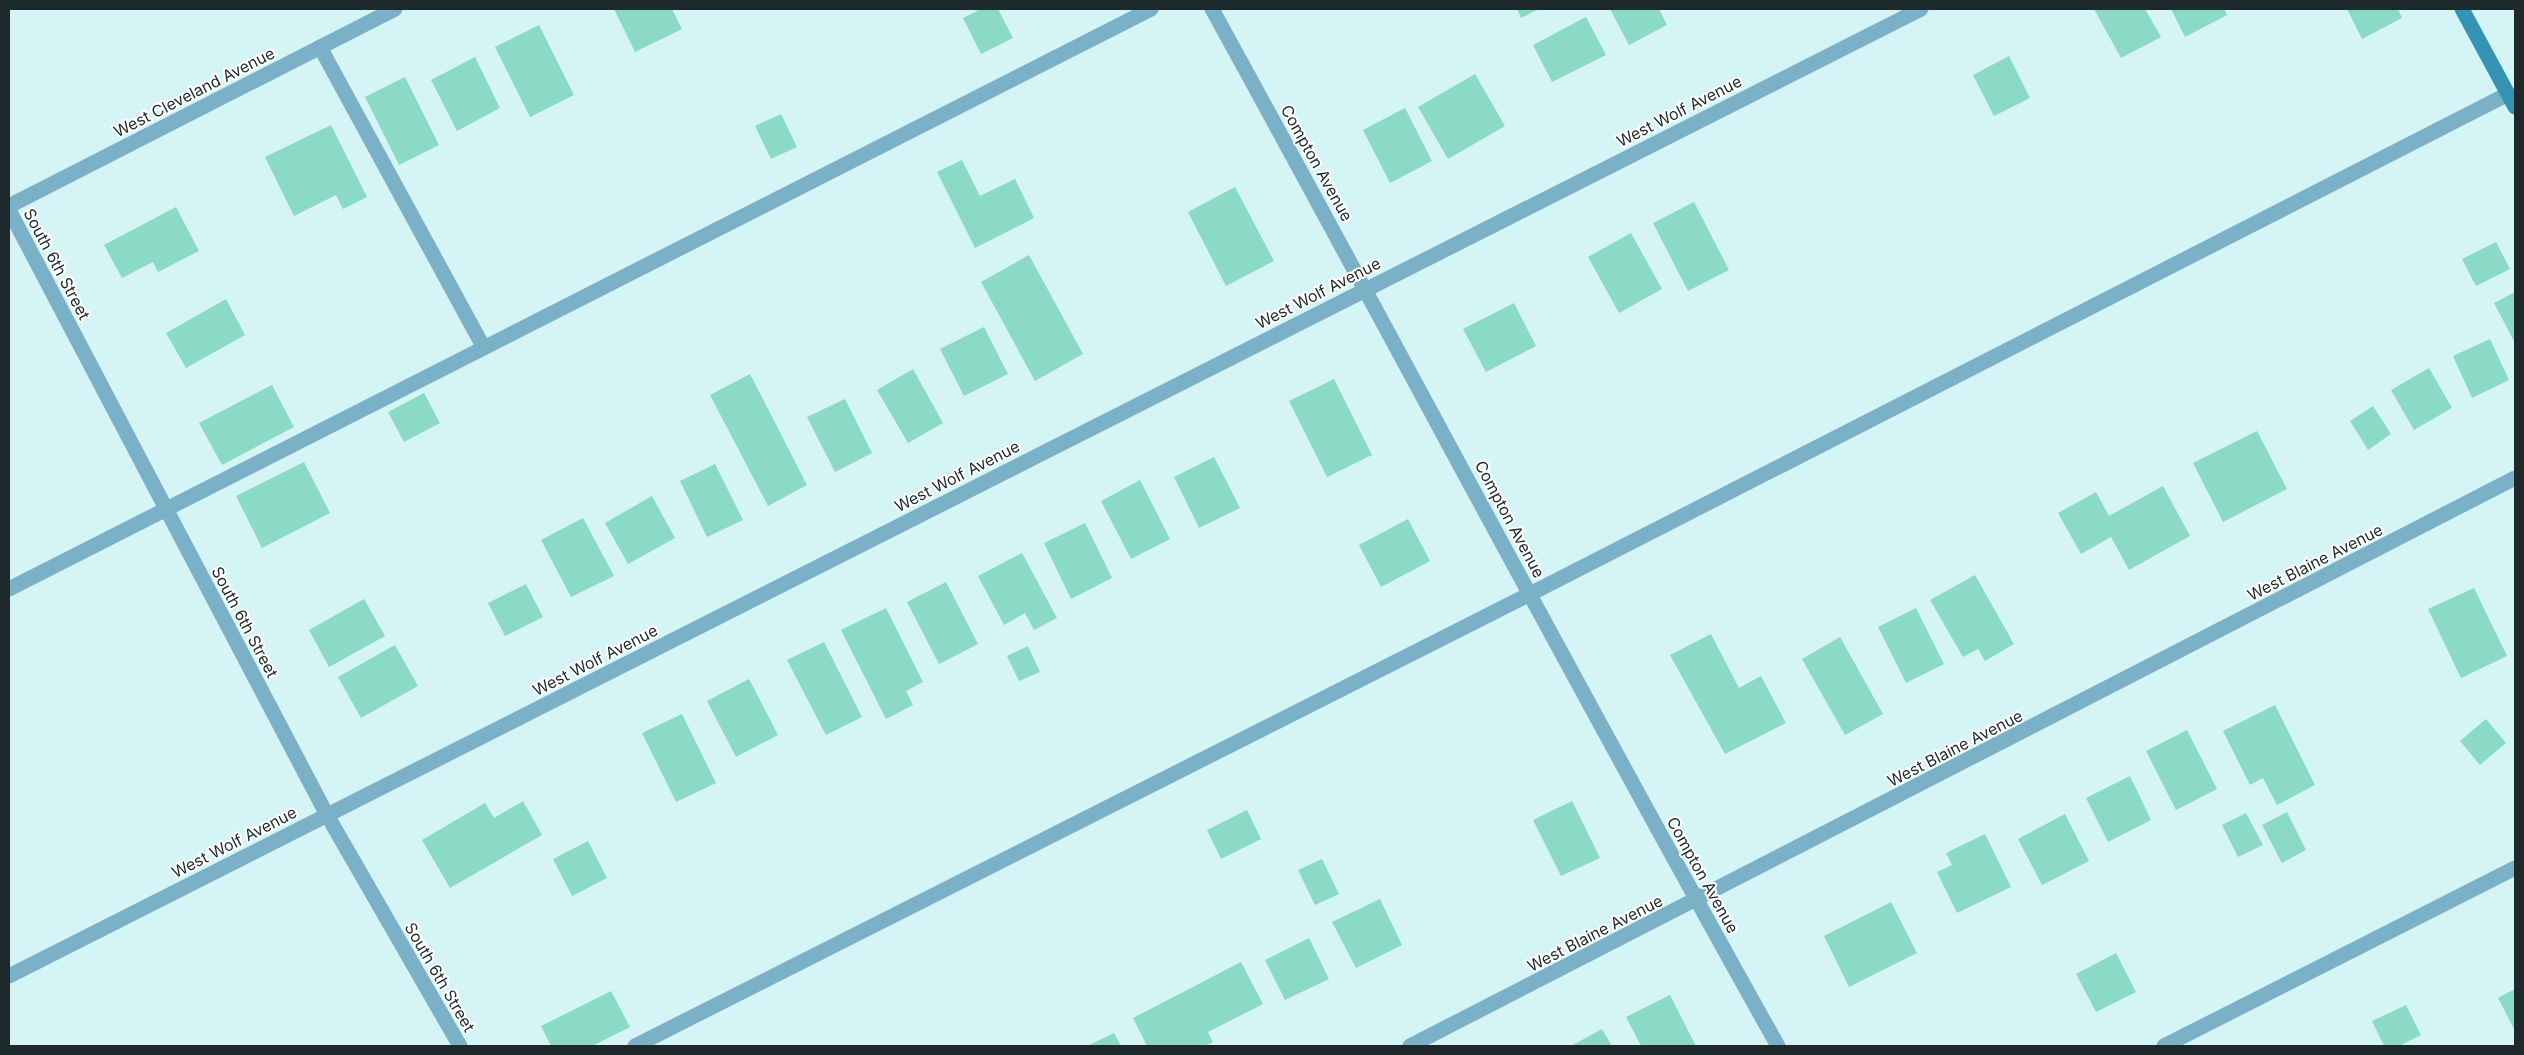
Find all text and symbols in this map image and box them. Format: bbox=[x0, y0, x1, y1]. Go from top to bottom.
street label: West Cleveland Avenue bbox=[110, 43, 278, 141]
street label: West Wolf Avenue bbox=[1613, 71, 1745, 151]
street label: Compton Avenue bbox=[1277, 101, 1357, 225]
street label: South 6th Street bbox=[19, 205, 95, 323]
street label: West Wolf Avenue bbox=[1252, 253, 1384, 333]
street label: West Wolf Avenue bbox=[891, 436, 1023, 516]
street label: Compton Avenue bbox=[1471, 457, 1549, 581]
street label: West Blaine Avenue bbox=[2244, 519, 2386, 605]
street label: South 6th Street bbox=[207, 563, 283, 681]
street label: West Wolf Avenue bbox=[529, 620, 661, 700]
street label: West Blaine Avenue bbox=[1884, 705, 2026, 791]
street label: West Wolf Avenue bbox=[168, 802, 300, 882]
street label: Compton Avenue bbox=[1663, 813, 1743, 937]
street label: West Blaine Avenue bbox=[1524, 890, 1666, 976]
street label: South 6th Street bbox=[401, 919, 479, 1035]

